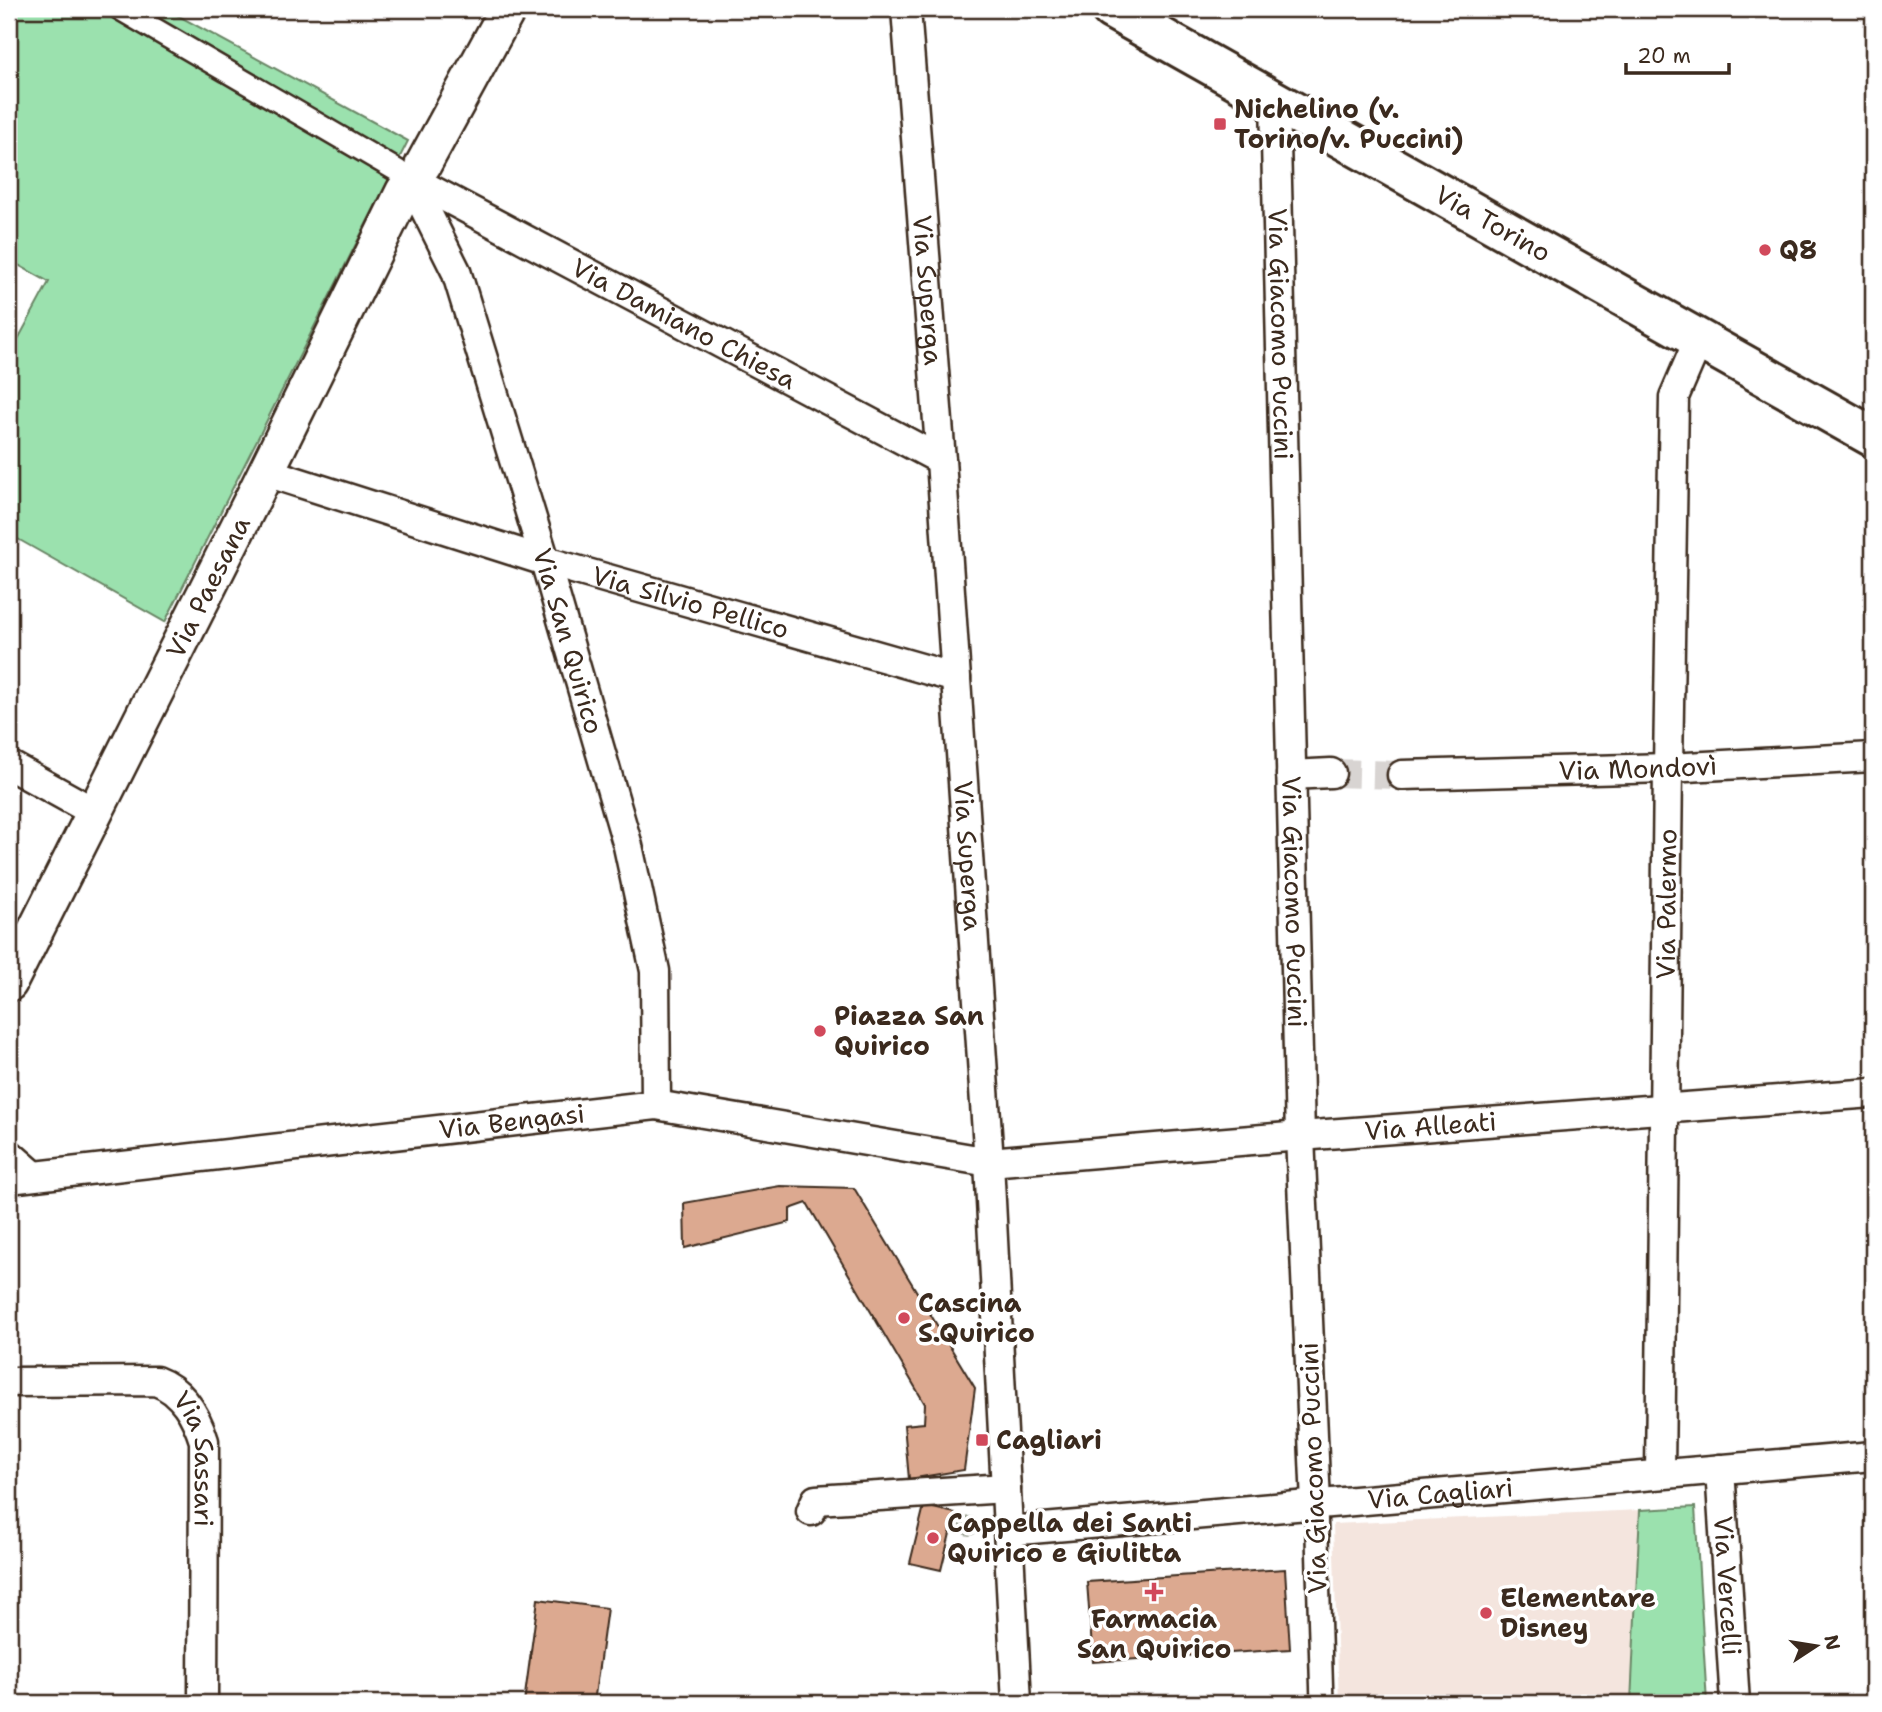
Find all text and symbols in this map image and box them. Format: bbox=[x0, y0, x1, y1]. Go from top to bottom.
scale bar bbox=[1626, 32, 1730, 76]
text: 20 m bbox=[1637, 42, 1691, 70]
place label: Nichelino (v. Torino/v. Puccini) bbox=[1234, 91, 1463, 156]
marker: Nichelino (v. Torino/v. Puccini) bbox=[1212, 116, 1228, 132]
street label: Via Torino bbox=[1429, 176, 1557, 270]
street label: Via Giacomo Puccini bbox=[1261, 208, 1302, 460]
street label: Via Superga bbox=[905, 214, 952, 366]
place label: Q8 bbox=[1779, 232, 1817, 267]
marker: Q8 bbox=[1757, 242, 1773, 258]
street label: Via Damiano Chiesa bbox=[566, 249, 803, 397]
street label: Via Paesana bbox=[157, 510, 258, 664]
street label: Via San Quirico bbox=[525, 544, 612, 738]
street label: Via Silvio Pellico bbox=[588, 557, 793, 647]
street label: Via Mondovì bbox=[1558, 747, 1718, 788]
street label: Via Giacomo Puccini bbox=[1274, 775, 1315, 1028]
street label: Via Superga bbox=[946, 779, 991, 932]
street label: Via Palermo bbox=[1648, 828, 1684, 980]
place label: Piazza San Quirico bbox=[834, 998, 984, 1063]
marker: Piazza San Quirico bbox=[812, 1023, 828, 1039]
street label: Via Bengasi bbox=[437, 1095, 587, 1147]
street label: Via Alleati bbox=[1363, 1103, 1498, 1148]
place label: Cascina S.Quirico bbox=[918, 1285, 1035, 1350]
marker: Cascina S.Quirico bbox=[896, 1310, 912, 1326]
street label: Via Giacomo Puccini bbox=[1291, 1342, 1334, 1594]
street label: Via Sassari bbox=[166, 1383, 222, 1527]
place label: Cagliari bbox=[996, 1422, 1102, 1457]
marker: Cagliari bbox=[974, 1432, 990, 1448]
street label: Via Cagliari bbox=[1366, 1469, 1515, 1517]
place label: Cappella dei Santi Quirico e Giulitta bbox=[947, 1505, 1192, 1570]
street label: Via Vercelli bbox=[1706, 1515, 1750, 1657]
marker: Cappella dei Santi Quirico e Giulitta bbox=[925, 1530, 941, 1546]
place label: Elementare Disney bbox=[1500, 1580, 1656, 1645]
marker: Farmacia San Quirico bbox=[1146, 1584, 1162, 1600]
place label: Farmacia San Quirico bbox=[1077, 1601, 1231, 1666]
marker: Elementare Disney bbox=[1478, 1605, 1494, 1621]
north arrow bbox=[1780, 1610, 1850, 1680]
text: N bbox=[1818, 1633, 1846, 1653]

